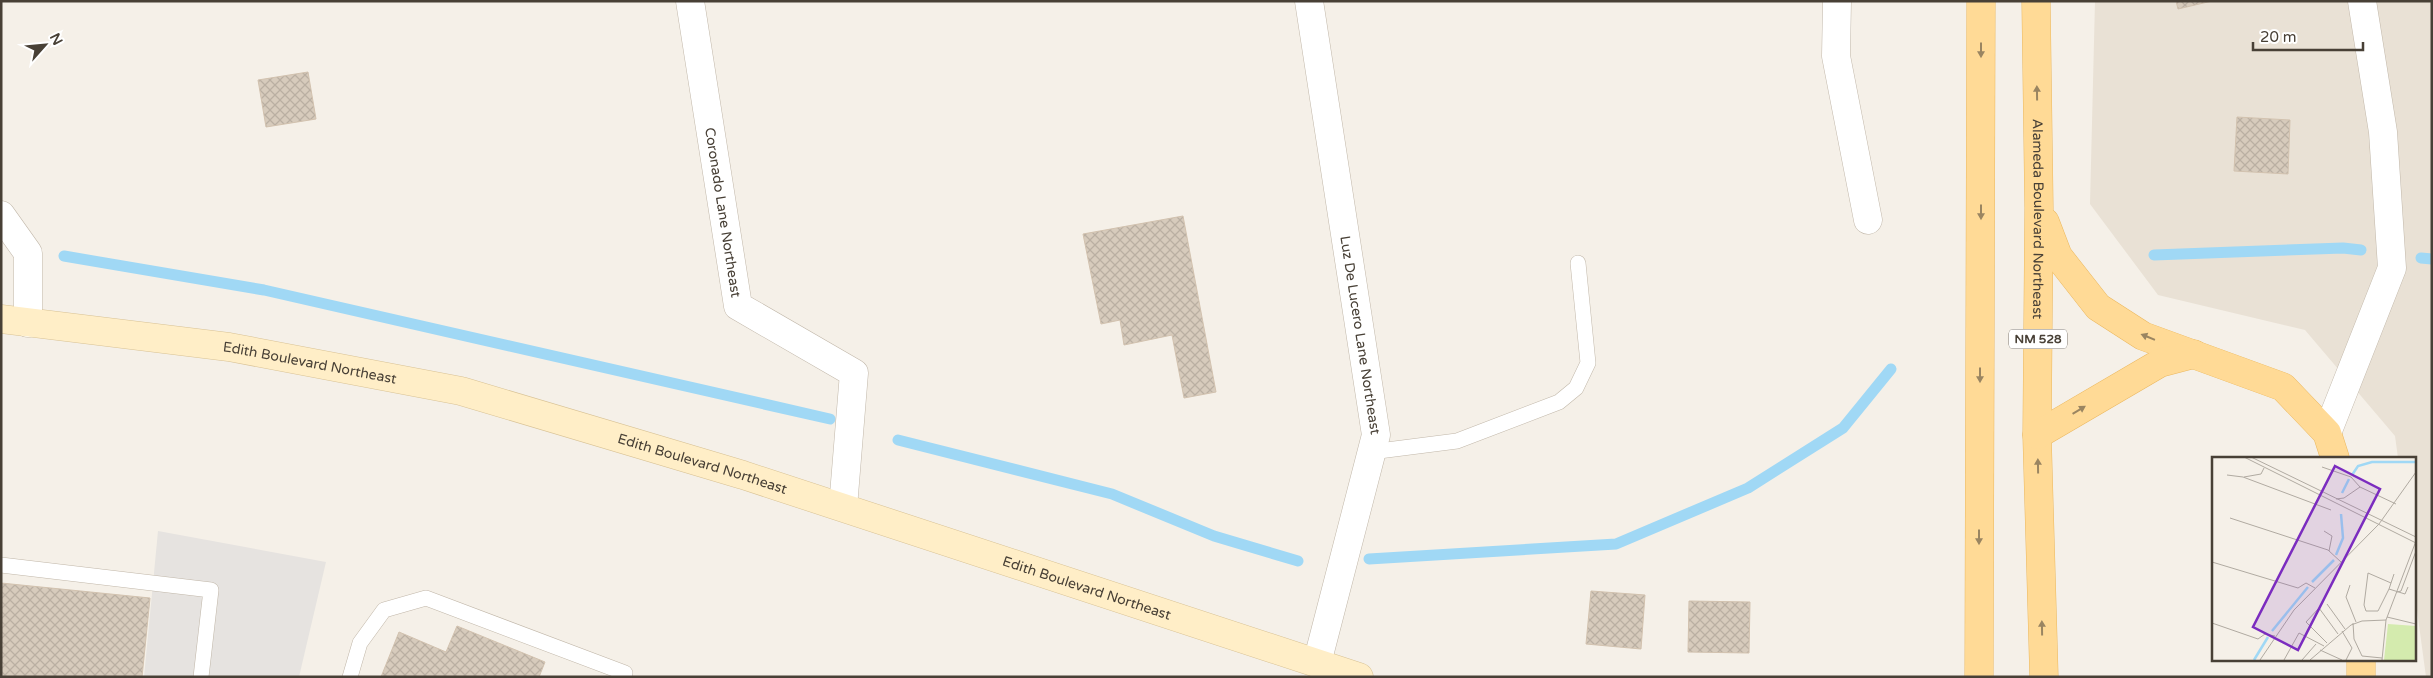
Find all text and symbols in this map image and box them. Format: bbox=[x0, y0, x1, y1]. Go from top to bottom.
north arrow bbox=[20, 20, 70, 70]
scale bar bbox=[2253, 20, 2363, 52]
text: 20 m bbox=[2260, 28, 2297, 46]
text: N bbox=[46, 30, 66, 48]
one-way arrow bbox=[1977, 42, 1985, 58]
one-way arrow bbox=[2033, 85, 2041, 101]
street label: Alameda Boulevard Northeast bbox=[2029, 119, 2048, 320]
street label: Coronado Lane Northeast bbox=[702, 126, 745, 299]
one-way arrow bbox=[1977, 205, 1985, 221]
street label: Luz De Lucero Lane Northeast bbox=[1337, 234, 1384, 436]
road number: NM 528 bbox=[2009, 329, 2067, 348]
one-way arrow bbox=[2140, 333, 2155, 341]
street label: Edith Boulevard Northeast bbox=[222, 338, 399, 387]
one-way arrow bbox=[1976, 367, 1984, 383]
one-way arrow bbox=[2073, 406, 2086, 415]
street label: Edith Boulevard Northeast bbox=[616, 430, 790, 498]
one-way arrow bbox=[2034, 457, 2042, 473]
inset map bbox=[2212, 457, 2416, 660]
one-way arrow bbox=[1975, 530, 1983, 546]
street label: Edith Boulevard Northeast bbox=[1001, 552, 1174, 623]
one-way arrow bbox=[2038, 620, 2046, 636]

